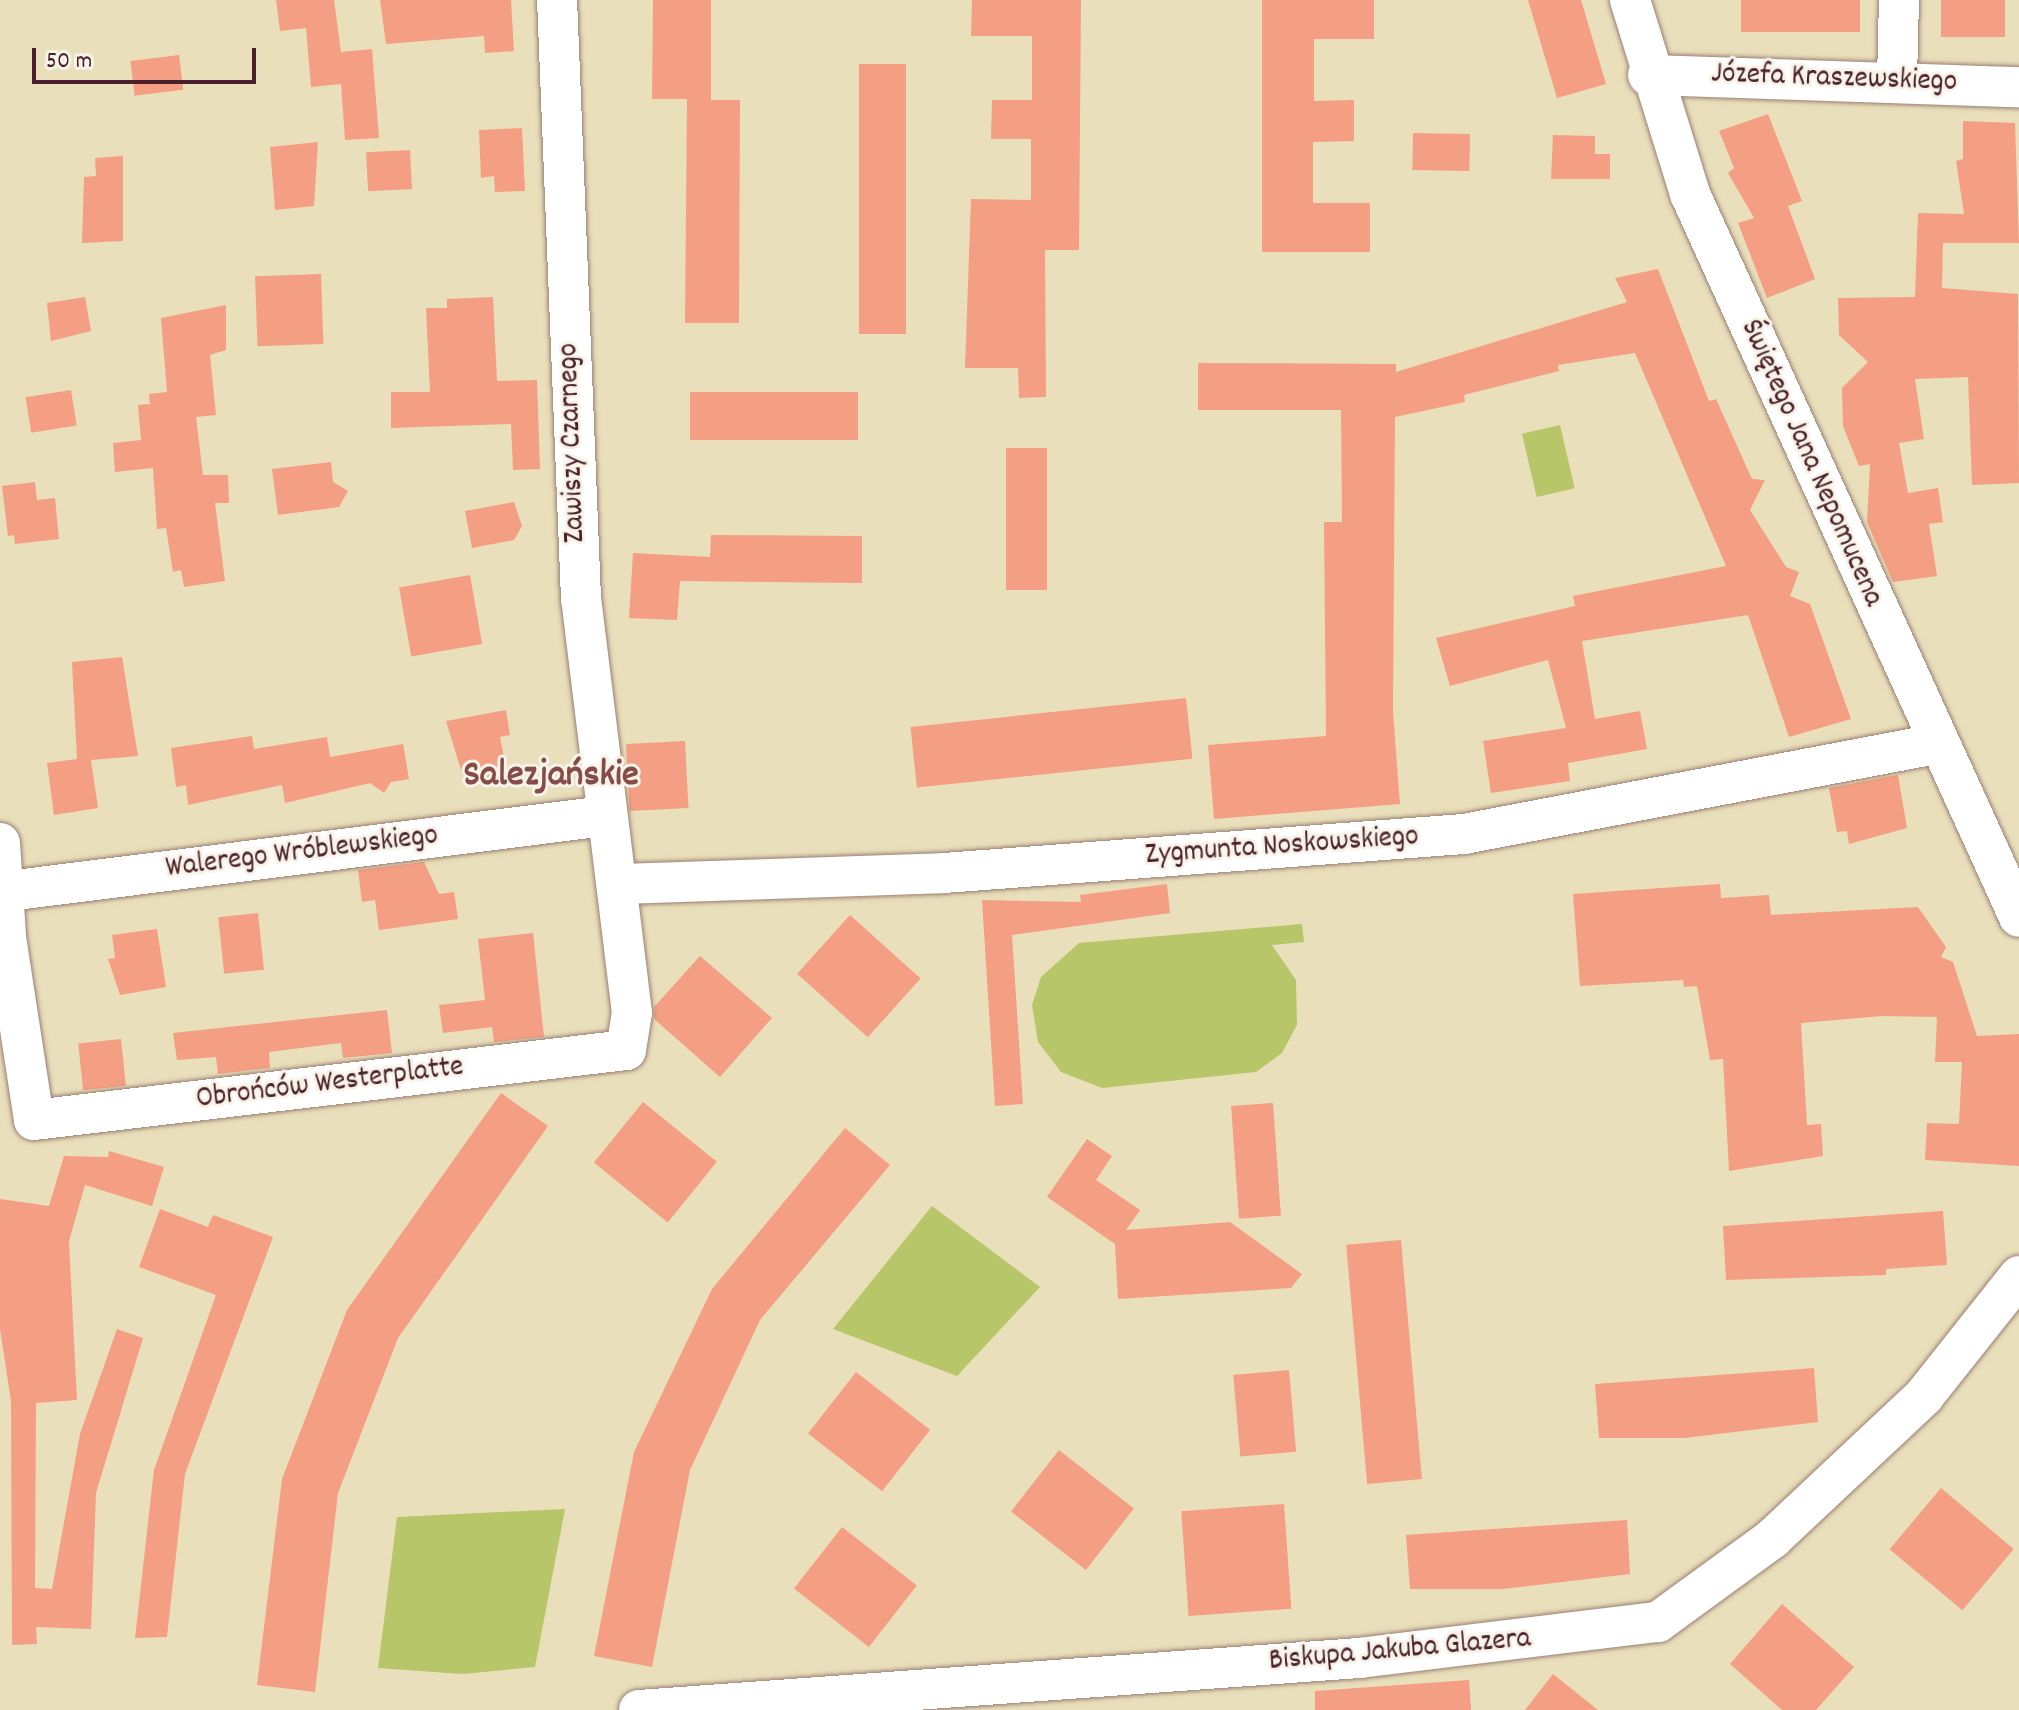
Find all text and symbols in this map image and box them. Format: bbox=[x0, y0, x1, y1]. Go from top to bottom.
scale bar bbox=[36, 32, 260, 82]
text: 50 m bbox=[46, 45, 92, 79]
street label: Józefa Kraszewskiego bbox=[1710, 58, 1958, 102]
street label: Świętego Jana Nepomucena bbox=[1731, 315, 1889, 613]
street label: Zawiszy Czarnego bbox=[553, 342, 595, 544]
district label: Salezjańskie bbox=[463, 754, 639, 800]
street label: Walerego Wróblewskiego bbox=[164, 819, 440, 889]
street label: Zygmunta Noskowskiego bbox=[1144, 820, 1420, 876]
street label: Obrońców Westerplatte bbox=[194, 1051, 466, 1119]
street label: Biskupa Jakuba Glazera bbox=[1268, 1623, 1532, 1681]

